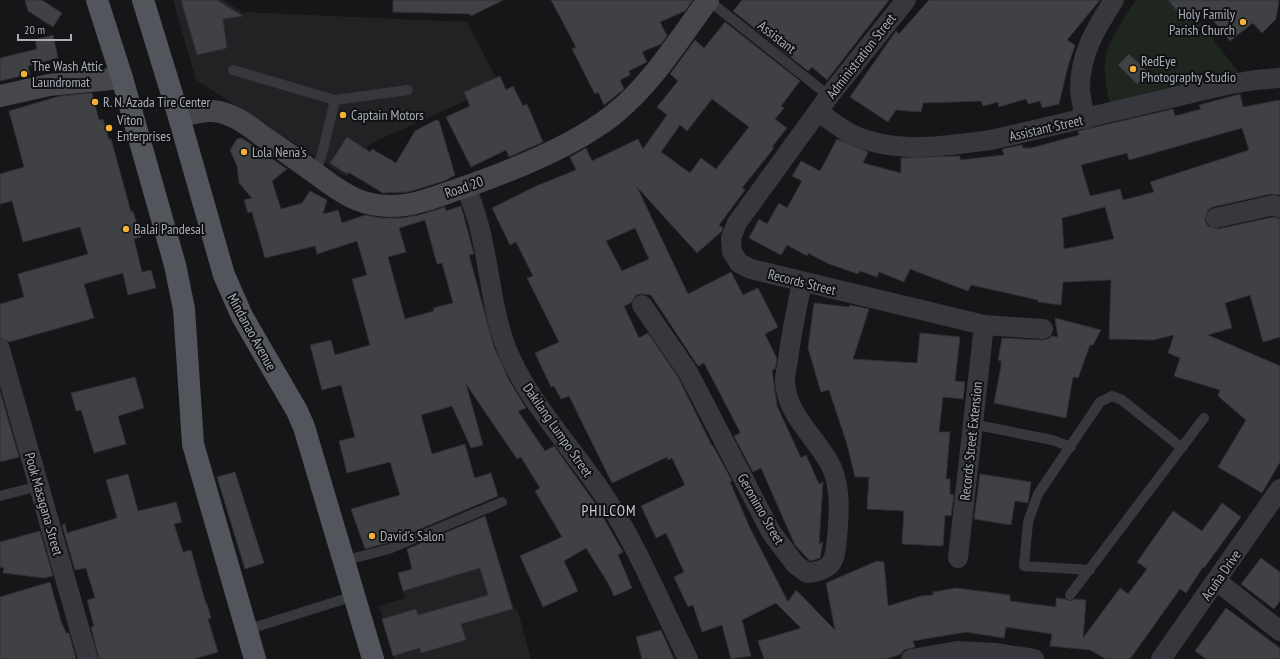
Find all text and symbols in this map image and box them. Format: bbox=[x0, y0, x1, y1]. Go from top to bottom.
place label: Holy Family Parish Church bbox=[1169, 5, 1236, 39]
street label: Administration Street bbox=[822, 10, 900, 102]
scale bar bbox=[18, 16, 71, 42]
street label: Assistant bbox=[754, 17, 800, 58]
marker: Holy Family Parish Church bbox=[1238, 17, 1248, 27]
text: 20 m bbox=[24, 22, 45, 37]
place label: RedEye Photography Studio bbox=[1141, 52, 1236, 86]
place label: The Wash Attic Laundromat bbox=[32, 57, 103, 91]
marker: RedEye Photography Studio bbox=[1128, 64, 1138, 74]
marker: The Wash Attic Laundromat bbox=[19, 69, 29, 79]
place label: R. N. Azada Tire Center bbox=[103, 93, 211, 111]
marker: R. N. Azada Tire Center bbox=[90, 97, 100, 107]
place label: Captain Motors bbox=[351, 106, 424, 124]
marker: Captain Motors bbox=[338, 110, 348, 120]
place label: Viton Enterprises bbox=[116, 111, 171, 145]
street label: Assistant Street bbox=[1007, 111, 1085, 145]
marker: Viton Enterprises bbox=[104, 123, 114, 133]
place label: Lola Nena's bbox=[252, 143, 307, 161]
marker: Lola Nena's bbox=[239, 147, 249, 157]
street label: Road 20 bbox=[442, 172, 486, 202]
place label: Balai Pandesal bbox=[134, 220, 205, 238]
marker: Balai Pandesal bbox=[121, 224, 131, 234]
street label: Records Street bbox=[766, 265, 838, 299]
street label: Mindanao Avenue bbox=[223, 290, 281, 374]
street label: Dakilang Lumpo Street bbox=[519, 380, 597, 480]
street label: Records Street Extension bbox=[956, 381, 986, 501]
street label: Pook Masagana Street bbox=[21, 450, 67, 558]
street label: Geronimo Street bbox=[733, 470, 789, 548]
district label: PHILCOM bbox=[581, 501, 637, 520]
place label: David's Salon bbox=[380, 527, 444, 545]
marker: David's Salon bbox=[367, 531, 377, 541]
street label: Acuña Drive bbox=[1197, 546, 1245, 604]

